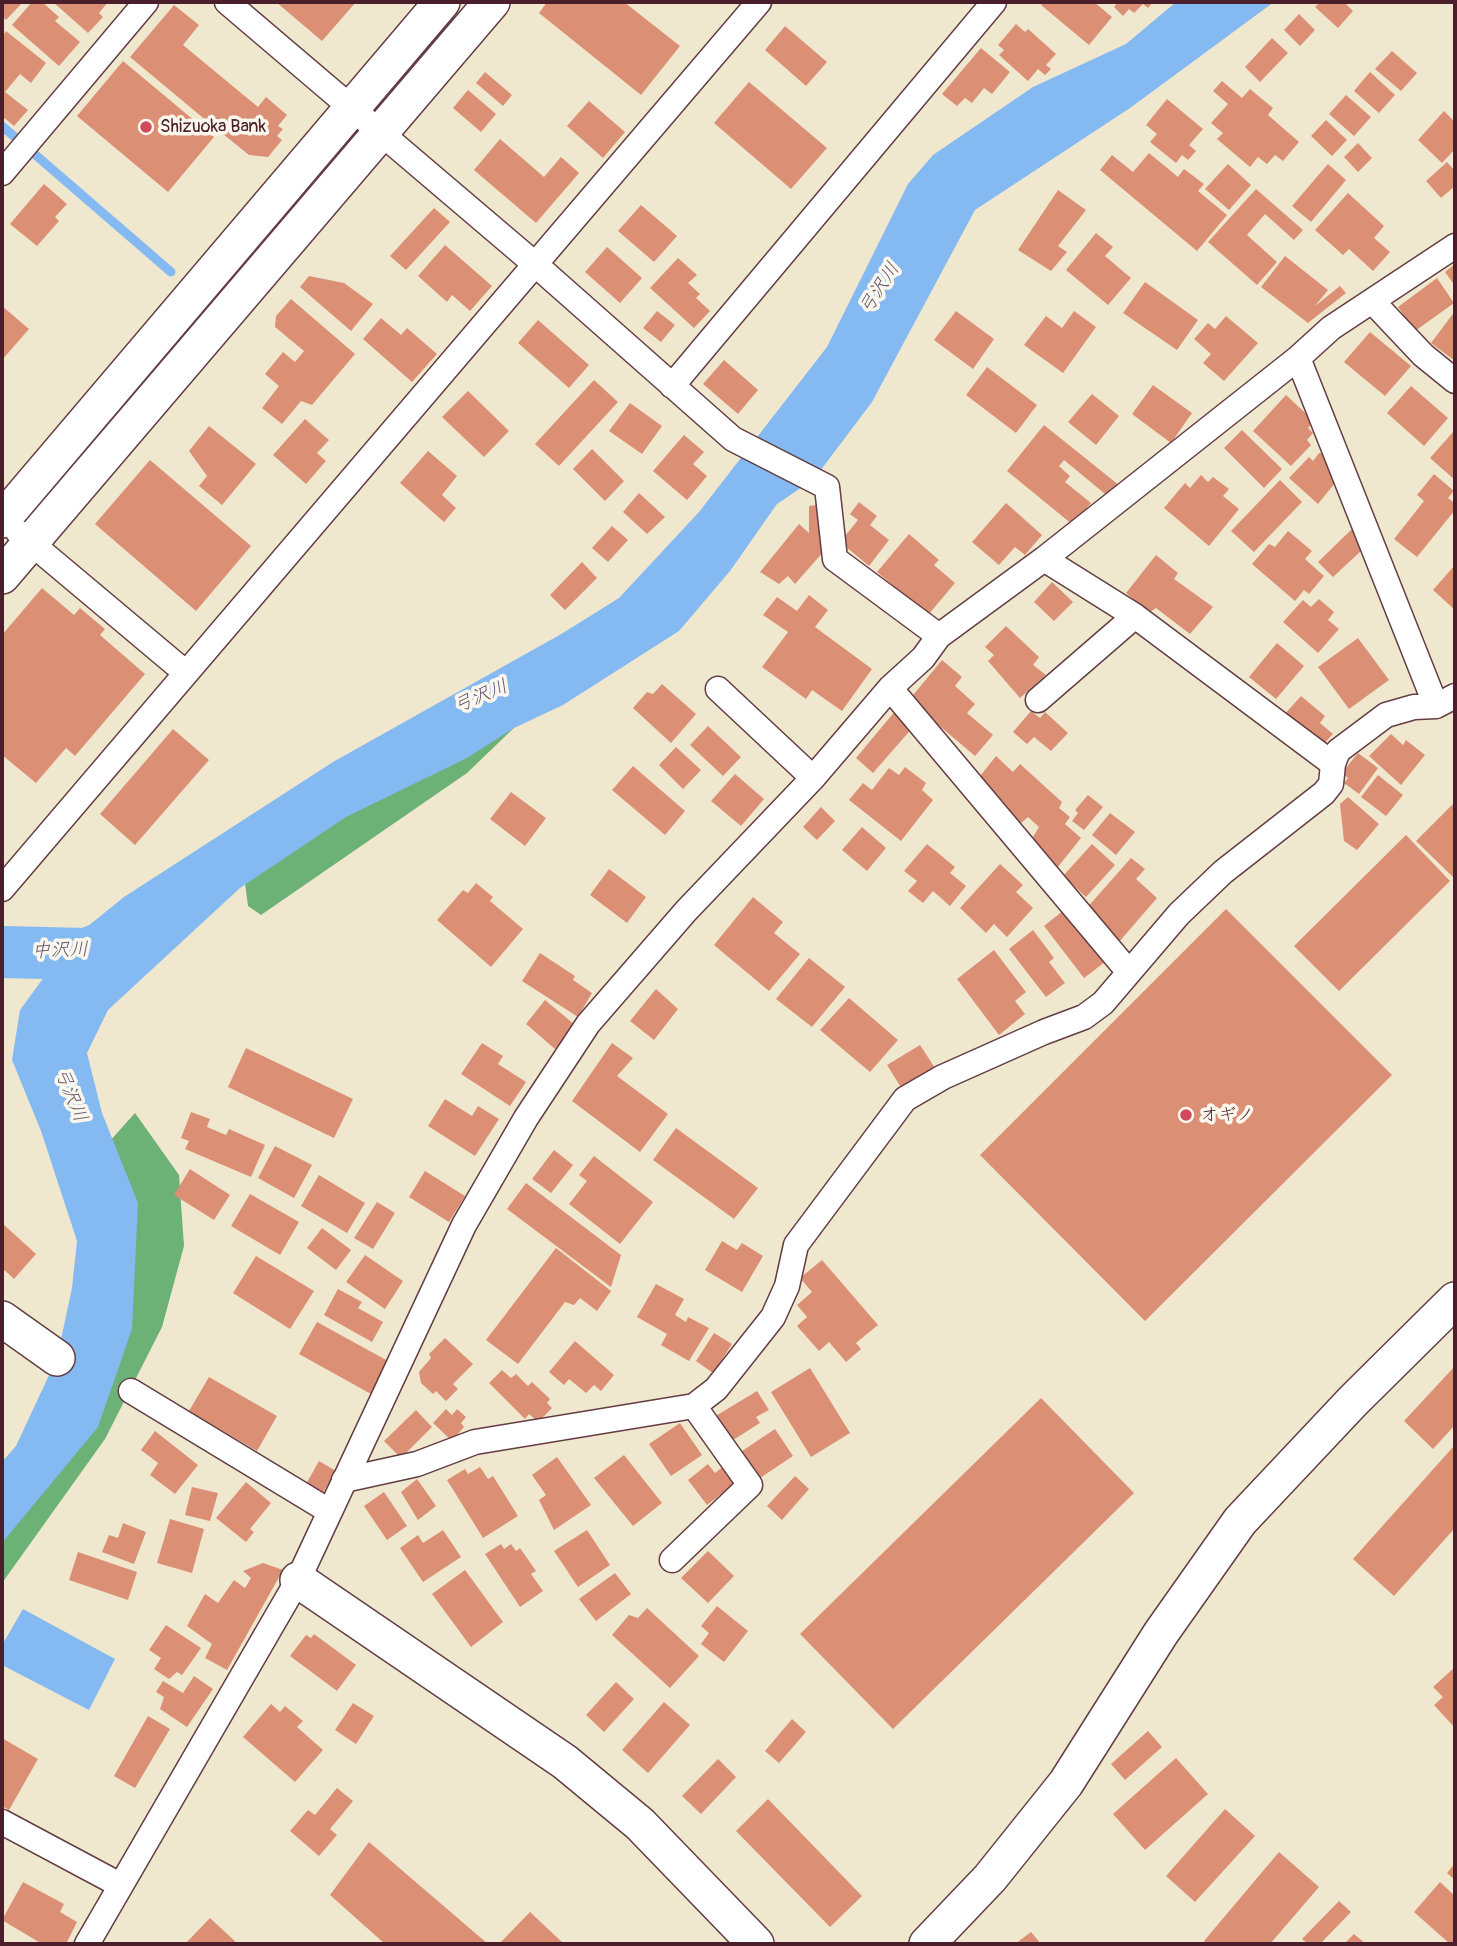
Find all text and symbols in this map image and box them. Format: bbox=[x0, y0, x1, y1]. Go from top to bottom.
place label: Shizuoka Bank bbox=[160, 116, 266, 138]
marker: Shizuoka Bank bbox=[138, 119, 154, 135]
water label: 弓沢川 bbox=[855, 259, 905, 319]
water label: 弓沢川 bbox=[450, 675, 512, 719]
water label: 中沢川 bbox=[31, 939, 89, 963]
water label: 弓沢川 bbox=[49, 1064, 91, 1126]
place label: オギノ bbox=[1200, 1104, 1254, 1126]
marker: オギノ bbox=[1178, 1107, 1194, 1123]

